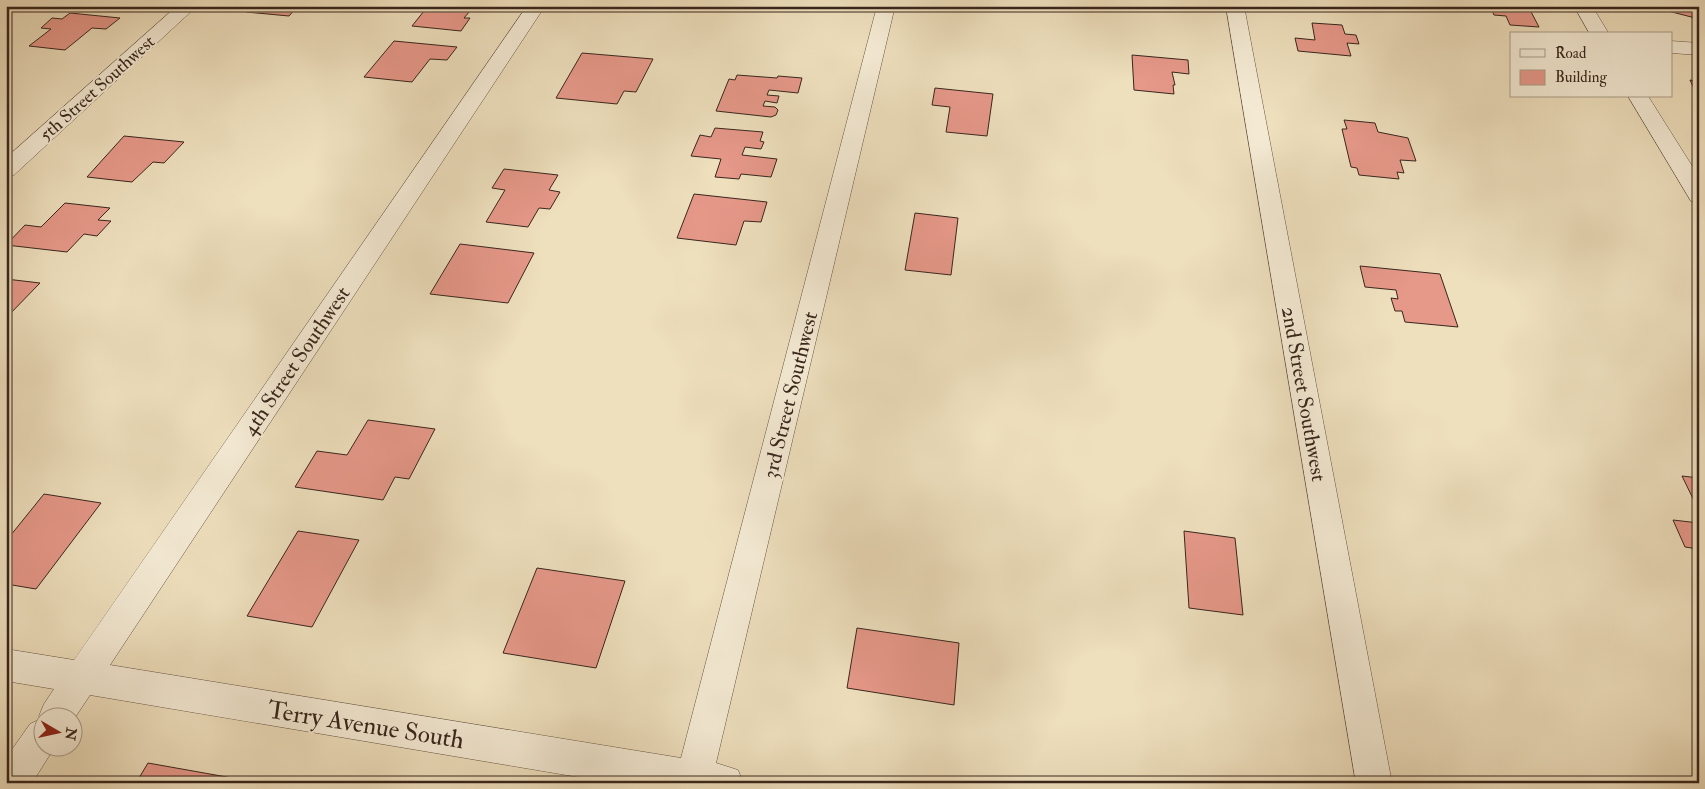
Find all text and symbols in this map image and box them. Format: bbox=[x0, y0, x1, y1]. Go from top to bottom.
street label: 5th Street Southwest bbox=[35, 30, 160, 146]
legend bbox=[1510, 32, 1672, 98]
text: Road bbox=[1555, 44, 1587, 63]
text: Building bbox=[1555, 68, 1607, 87]
street label: 4th Street Southwest bbox=[236, 281, 356, 441]
street label: 2nd Street Southwest bbox=[1275, 305, 1332, 484]
street label: 3rd Street Southwest bbox=[757, 309, 824, 481]
street label: Terry Avenue South bbox=[265, 695, 466, 756]
north arrow bbox=[32, 706, 82, 756]
text: N bbox=[61, 725, 80, 742]

